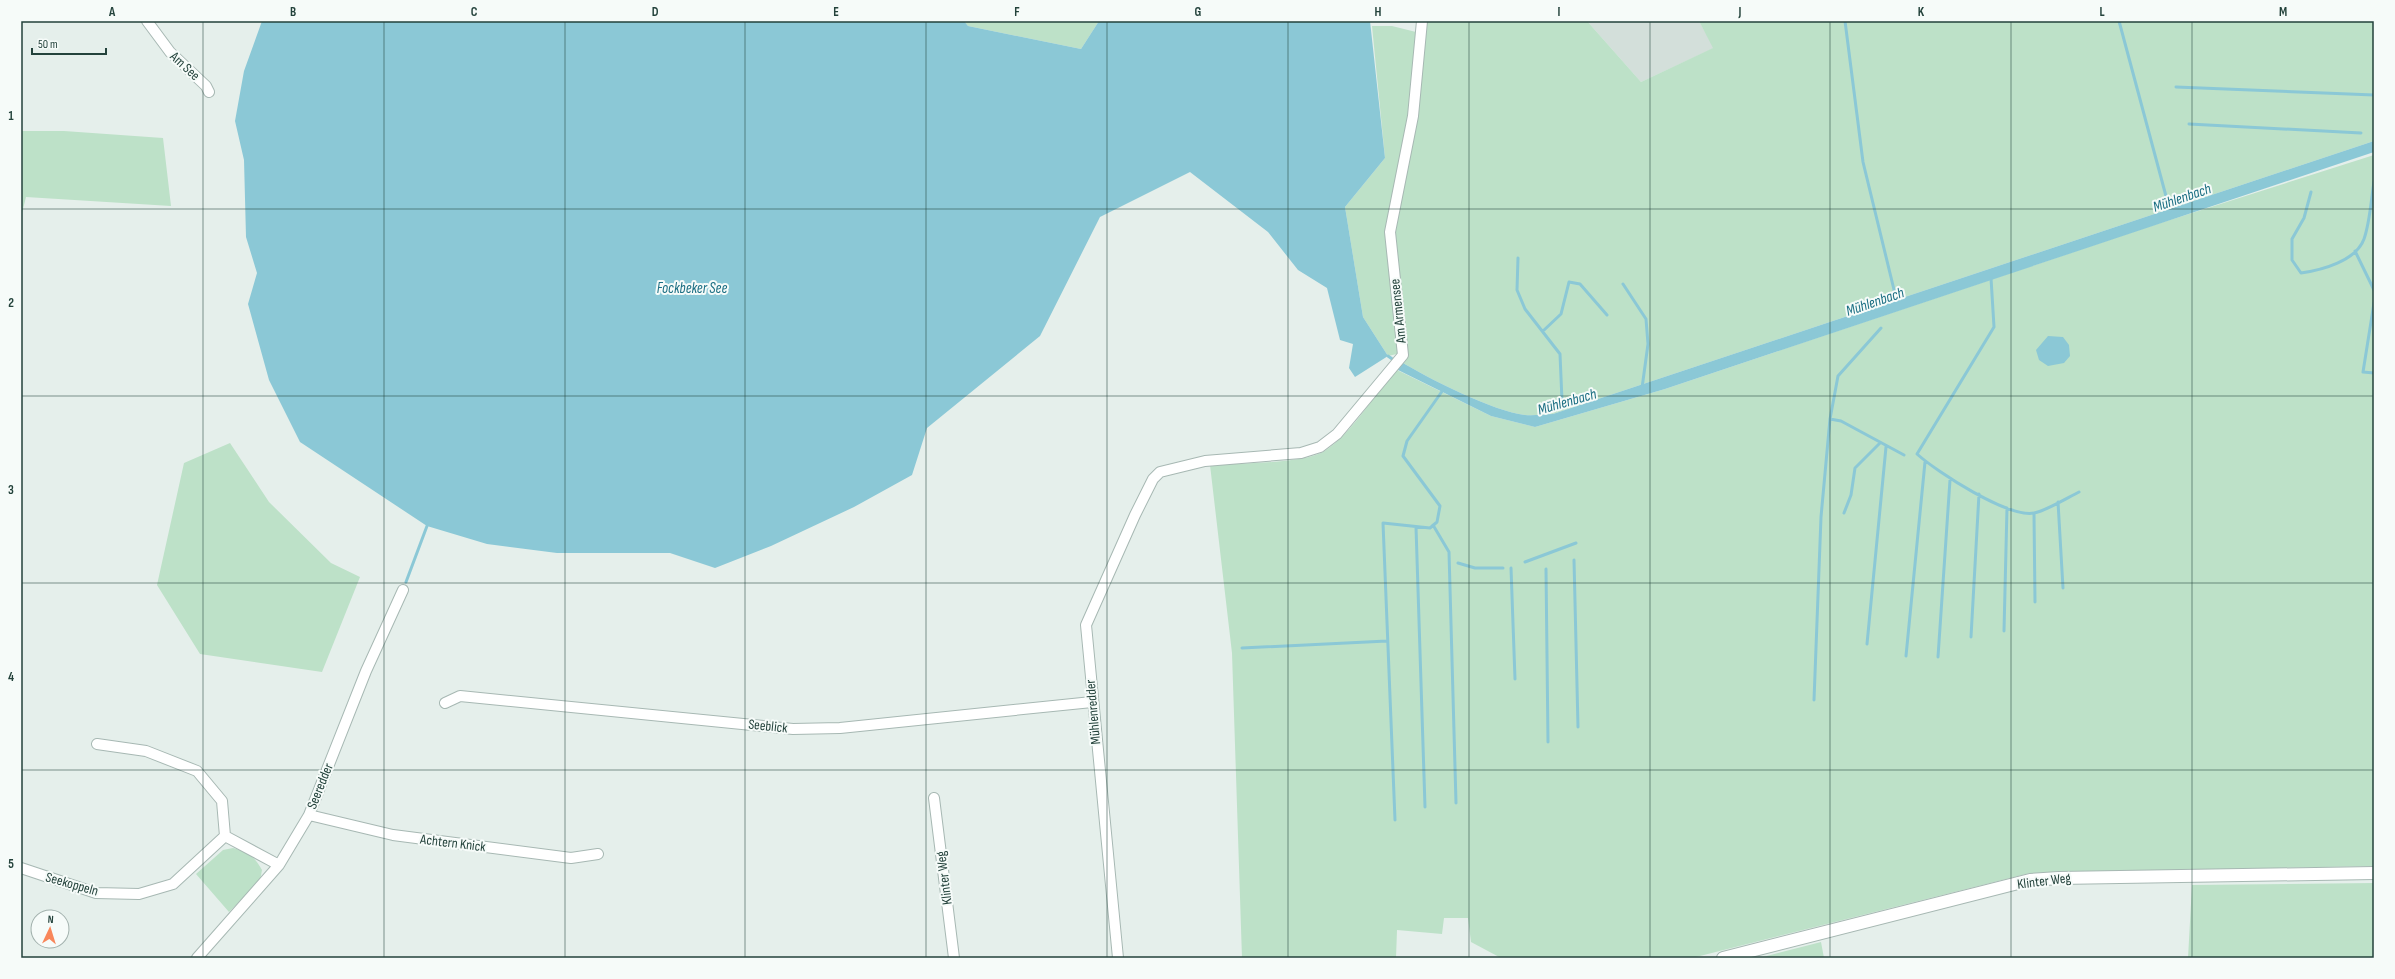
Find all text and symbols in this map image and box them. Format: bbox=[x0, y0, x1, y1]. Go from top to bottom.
text: A bbox=[108, 4, 116, 20]
text: B bbox=[290, 4, 296, 20]
text: C bbox=[471, 4, 478, 20]
text: D bbox=[652, 4, 659, 20]
text: E bbox=[833, 4, 839, 20]
text: F bbox=[1014, 4, 1020, 20]
text: G bbox=[1195, 4, 1202, 20]
text: H bbox=[1375, 4, 1382, 20]
text: I bbox=[1558, 4, 1561, 20]
text: J bbox=[1738, 4, 1742, 20]
text: K bbox=[1918, 4, 1925, 20]
text: L bbox=[2099, 4, 2105, 20]
text: M bbox=[2279, 4, 2287, 20]
scale bar bbox=[32, 30, 106, 56]
text: 50 m bbox=[38, 37, 58, 52]
street label: Am See bbox=[166, 47, 203, 84]
text: 1 bbox=[8, 108, 14, 124]
water label: Mühlenbach bbox=[2150, 179, 2214, 217]
street label: Am Armensee bbox=[1386, 278, 1410, 345]
water label: Fockbeker See bbox=[657, 279, 727, 298]
water label: Mühlenbach bbox=[1843, 283, 1907, 321]
text: 2 bbox=[8, 295, 14, 311]
water label: Mühlenbach bbox=[1535, 385, 1599, 419]
text: 3 bbox=[8, 482, 14, 498]
text: 4 bbox=[8, 669, 14, 685]
street label: Mühlenredder bbox=[1082, 679, 1104, 745]
street label: Seeblick bbox=[747, 715, 789, 737]
street label: Seeredder bbox=[303, 761, 337, 811]
street label: Achtern Knick bbox=[418, 830, 487, 856]
street label: Klinter Weg bbox=[932, 850, 956, 906]
text: 5 bbox=[8, 856, 14, 872]
street label: Seekoppeln bbox=[44, 868, 100, 900]
street label: Klinter Weg bbox=[2016, 869, 2072, 893]
north arrow bbox=[30, 909, 70, 949]
text: N bbox=[47, 913, 54, 926]

